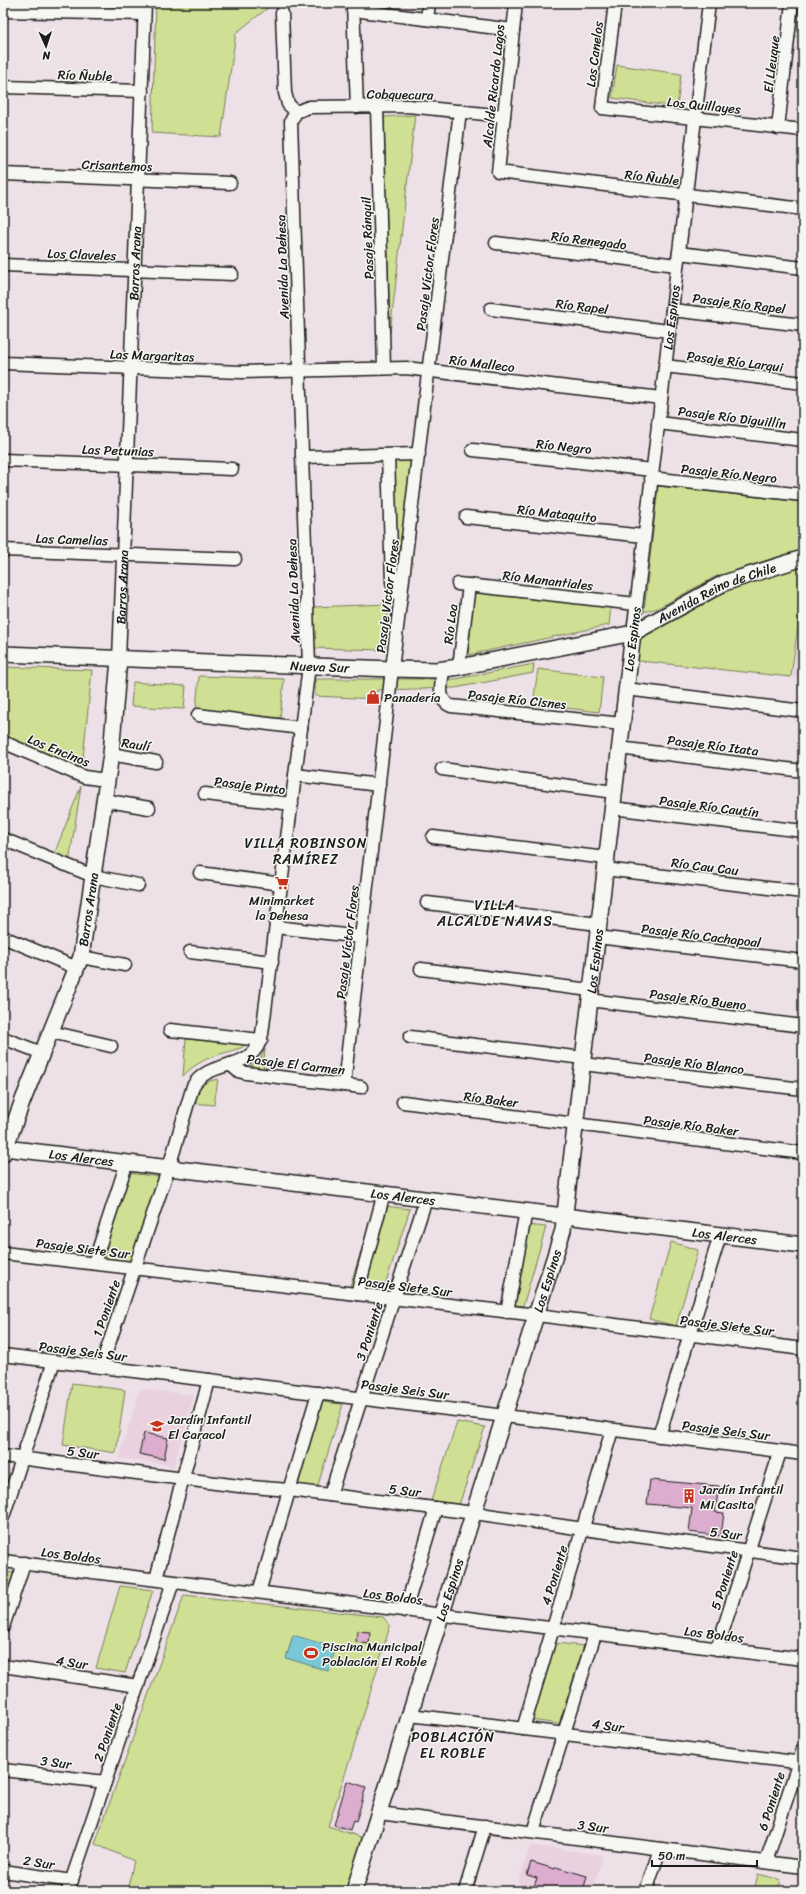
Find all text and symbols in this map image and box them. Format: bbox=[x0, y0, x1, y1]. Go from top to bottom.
street label: Los Canelos bbox=[579, 19, 610, 88]
street label: Alcalde Ricardo Lagos bbox=[475, 23, 511, 150]
north arrow bbox=[26, 26, 66, 66]
street label: El Lleuque bbox=[757, 34, 786, 94]
text: N bbox=[42, 46, 52, 65]
street label: Río Ñuble bbox=[57, 63, 113, 88]
street label: Cobquecura bbox=[366, 82, 434, 107]
street label: Los Quillayes bbox=[666, 90, 742, 121]
street label: Crisantemos bbox=[81, 153, 153, 178]
street label: Río Ñuble bbox=[623, 163, 680, 192]
street label: Pasaje Ránquil bbox=[355, 196, 380, 280]
street label: Avenida La Dehesa bbox=[269, 214, 296, 321]
street label: Pasaje Víctor Flores bbox=[409, 216, 446, 332]
street label: Río Renegado bbox=[550, 224, 628, 257]
street label: Barros Arana bbox=[122, 225, 148, 301]
street label: Los Claveles bbox=[47, 242, 117, 267]
street label: Los Espinos bbox=[656, 284, 687, 351]
street label: Pasaje Río Rapel bbox=[691, 286, 787, 321]
street label: Río Rapel bbox=[554, 292, 610, 321]
street label: Las Margaritas bbox=[109, 343, 195, 368]
street label: Pasaje Río Larqui bbox=[685, 344, 785, 379]
street label: Río Malleco bbox=[448, 348, 516, 379]
street label: Pasaje Río Diguillín bbox=[677, 399, 787, 436]
street label: Río Negro bbox=[535, 432, 593, 461]
street label: Las Petunias bbox=[82, 438, 155, 463]
street label: Pasaje Río Negro bbox=[680, 457, 779, 490]
street label: Río Mataquito bbox=[516, 498, 598, 529]
street label: Las Camelias bbox=[35, 527, 110, 552]
street label: Avenida La Dehesa bbox=[280, 538, 307, 645]
street label: Pasaje Víctor Flores bbox=[369, 538, 406, 654]
street label: Barros Arana bbox=[109, 549, 135, 625]
street label: Avenida Reino de Chile bbox=[652, 556, 779, 630]
street label: Río Manantiales bbox=[501, 564, 594, 597]
street label: Río Loa bbox=[437, 602, 464, 646]
street label: Los Espinos bbox=[617, 605, 648, 673]
street label: Nueva Sur bbox=[290, 654, 350, 679]
street label: Pasaje Río Cisnes bbox=[467, 683, 568, 716]
place label: Panadería bbox=[384, 686, 441, 709]
shop icon: Panadería bbox=[365, 689, 381, 705]
street label: Los Encinos bbox=[24, 727, 94, 773]
street label: Pasaje Río Itata bbox=[666, 728, 760, 763]
street label: Raulí bbox=[120, 731, 153, 758]
street label: Pasaje Pinto bbox=[213, 770, 287, 801]
street label: Pasaje Río Cautín bbox=[658, 789, 760, 824]
district label: VILLA ROBINSON RAMÍREZ bbox=[245, 831, 367, 872]
street label: Río Cau Cau bbox=[670, 851, 740, 882]
street label: Barros Arana bbox=[72, 870, 105, 948]
supermarket icon: Minimarket la Dehesa bbox=[274, 875, 290, 891]
street label: Pasaje Víctor Flores bbox=[329, 884, 366, 1000]
place label: Minimarket la Dehesa bbox=[249, 889, 315, 927]
district label: VILLA ALCALDE NAVAS bbox=[436, 893, 553, 934]
street label: Pasaje Río Cachapoal bbox=[640, 917, 762, 954]
street label: Los Espinos bbox=[580, 927, 610, 995]
street label: Pasaje Río Bueno bbox=[648, 982, 748, 1017]
street label: Pasaje Río Blanco bbox=[643, 1046, 746, 1081]
street label: Pasaje El Carmen bbox=[246, 1047, 346, 1082]
street label: Río Baker bbox=[462, 1085, 520, 1114]
street label: Pasaje Río Baker bbox=[642, 1108, 740, 1143]
street label: Los Alerces bbox=[48, 1142, 115, 1173]
street label: Los Alerces bbox=[369, 1182, 437, 1212]
street label: Los Alerces bbox=[691, 1221, 758, 1251]
street label: Pasaje Siete Sur bbox=[35, 1231, 132, 1266]
street label: Los Espinos bbox=[527, 1246, 568, 1315]
street label: Pasaje Siete Sur bbox=[357, 1269, 454, 1304]
street label: 1 Poniente bbox=[86, 1276, 127, 1340]
street label: 3 Poniente bbox=[349, 1298, 390, 1364]
street label: Pasaje Siete Sur bbox=[679, 1308, 776, 1343]
street label: Pasaje Seis Sur bbox=[38, 1335, 129, 1368]
street label: Pasaje Seis Sur bbox=[360, 1373, 451, 1406]
place label: Jardín Infantil El Caracol bbox=[167, 1408, 251, 1446]
street label: Pasaje Seis Sur bbox=[681, 1414, 772, 1447]
school or university icon: Jardín Infantil El Caracol bbox=[149, 1418, 165, 1434]
street label: 5 Sur bbox=[66, 1439, 101, 1466]
street label: 5 Sur bbox=[388, 1477, 423, 1504]
place label: Jardín Infantil Mi Casita bbox=[699, 1478, 783, 1516]
building icon: Jardín Infantil Mi Casita bbox=[681, 1488, 697, 1504]
street label: 5 Sur bbox=[709, 1520, 744, 1547]
street label: Los Boldos bbox=[40, 1540, 103, 1571]
street label: 4 Poniente bbox=[534, 1542, 575, 1608]
street label: 5 Poniente bbox=[704, 1547, 745, 1613]
street label: Los Espinos bbox=[429, 1555, 471, 1624]
street label: Los Boldos bbox=[362, 1581, 425, 1612]
street label: Los Boldos bbox=[683, 1619, 746, 1650]
place label: Piscina Municipal Población El Roble bbox=[322, 1635, 427, 1673]
sports icon: Piscina Municipal Población El Roble bbox=[303, 1645, 319, 1661]
street label: 4 Sur bbox=[55, 1649, 90, 1676]
street label: 2 Poniente bbox=[87, 1699, 128, 1765]
street label: 4 Sur bbox=[591, 1712, 626, 1739]
district label: POBLACIÓN EL ROBLE bbox=[411, 1725, 495, 1766]
street label: 3 Sur bbox=[39, 1749, 73, 1776]
street label: 6 Poniente bbox=[751, 1768, 792, 1834]
street label: 3 Sur bbox=[576, 1813, 610, 1840]
scale bar bbox=[652, 1842, 757, 1868]
text: 50 m bbox=[658, 1845, 685, 1867]
street label: 2 Sur bbox=[22, 1849, 57, 1876]

